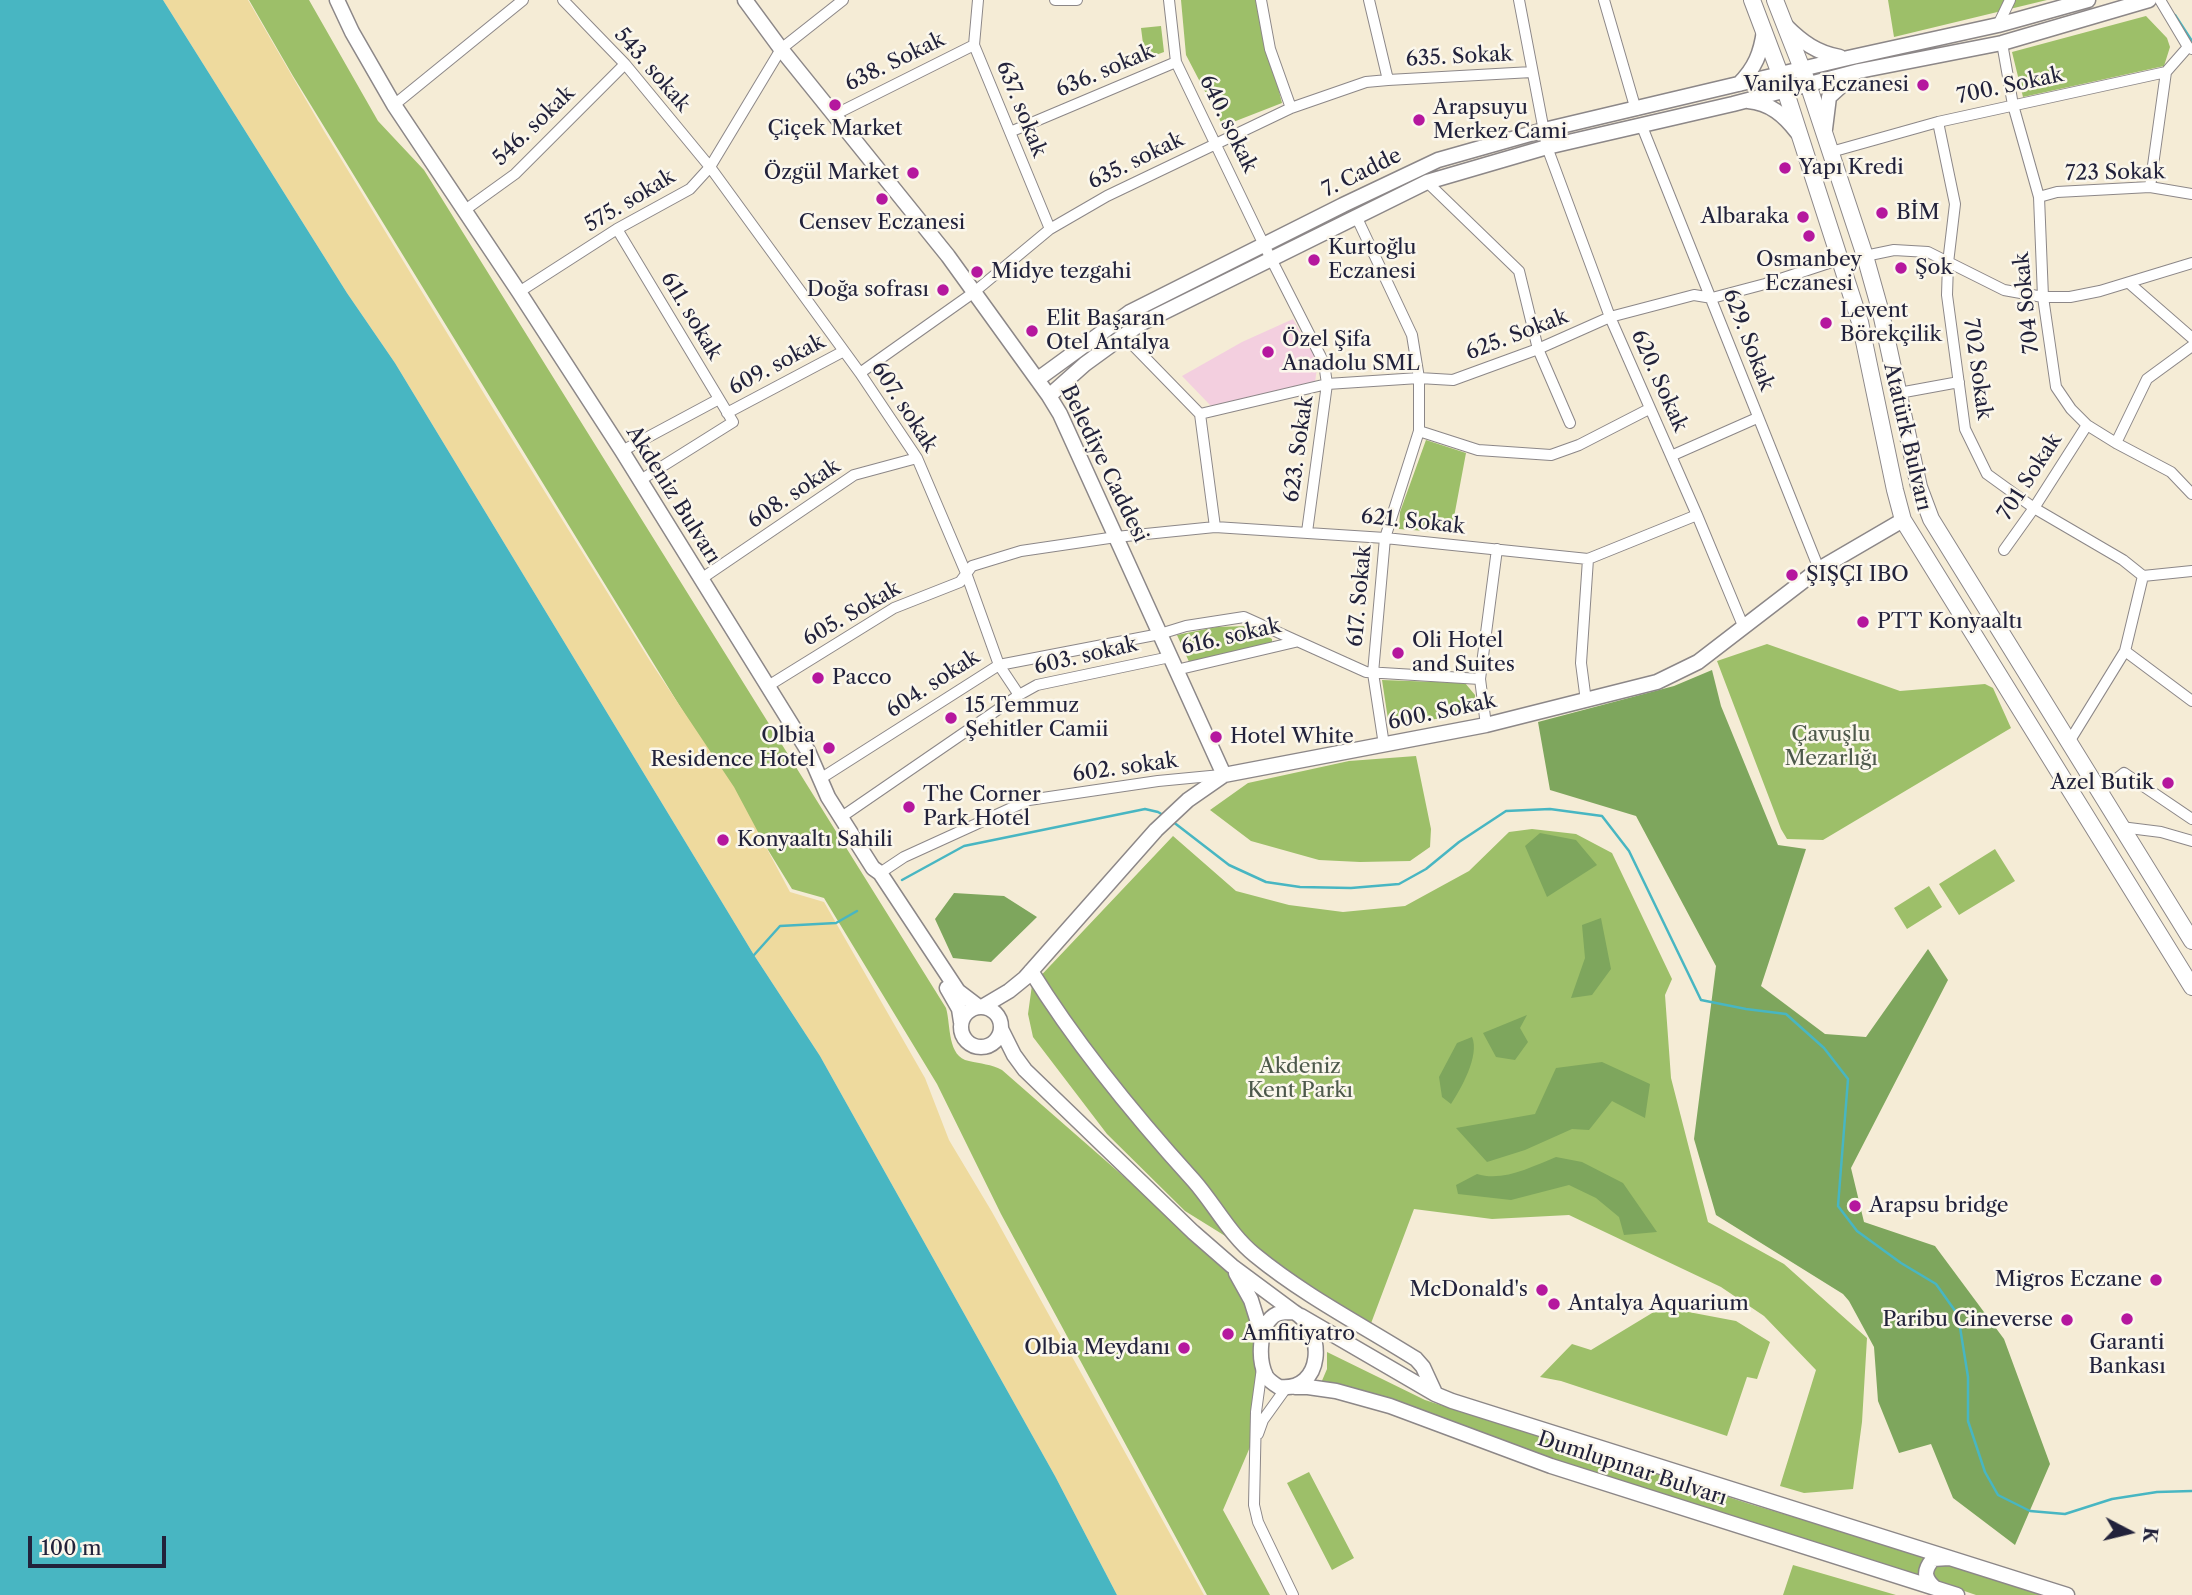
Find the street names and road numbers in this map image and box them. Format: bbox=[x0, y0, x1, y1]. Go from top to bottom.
street label: 543. sokak bbox=[609, 23, 695, 117]
street label: 638. Sokak bbox=[841, 27, 949, 97]
street label: 636. sokak bbox=[1052, 39, 1158, 103]
street label: 635. Sokak bbox=[1405, 42, 1513, 72]
street label: 637. sokak bbox=[990, 57, 1052, 161]
street label: 700. Sokak bbox=[1955, 62, 2065, 110]
street label: 640. sokak bbox=[1194, 71, 1262, 177]
street label: 546. sokak bbox=[488, 81, 580, 171]
street label: 635. sokak bbox=[1084, 127, 1188, 195]
street label: 7. Cadde bbox=[1318, 143, 1406, 203]
street label: 723 Sokak bbox=[2065, 160, 2165, 186]
street label: 575. sokak bbox=[580, 164, 680, 238]
street label: 704 Sokak bbox=[2009, 251, 2045, 355]
street label: 611. sokak bbox=[655, 268, 727, 364]
street label: 629. Sokak bbox=[1717, 285, 1779, 395]
street label: 625. Sokak bbox=[1462, 304, 1572, 366]
street label: 702 Sokak bbox=[1957, 317, 1997, 421]
street label: 620. Sokak bbox=[1625, 326, 1693, 436]
street label: 609. sokak bbox=[725, 329, 829, 401]
street label: 607. sokak bbox=[865, 357, 943, 457]
street label: Atatürk Bulvarı bbox=[1878, 361, 1936, 513]
street label: Belediye Caddesi bbox=[1055, 381, 1153, 547]
street label: 623. Sokak bbox=[1279, 394, 1319, 504]
street label: Akdeniz Bulvarı bbox=[620, 421, 726, 569]
street label: 701 Sokak bbox=[1993, 429, 2067, 525]
street label: 608. sokak bbox=[743, 454, 845, 534]
street label: 621. Sokak bbox=[1360, 504, 1466, 540]
street label: 617. Sokak bbox=[1343, 544, 1377, 648]
street label: 605. Sokak bbox=[799, 576, 905, 652]
street label: 616. sokak bbox=[1179, 613, 1283, 661]
street label: 603. sokak bbox=[1032, 632, 1140, 680]
street label: 604. sokak bbox=[882, 645, 984, 723]
street label: 600. Sokak bbox=[1386, 688, 1498, 736]
street label: 602. sokak bbox=[1071, 748, 1179, 788]
street label: Dumlupınar Bulvarı bbox=[1534, 1427, 1730, 1511]

